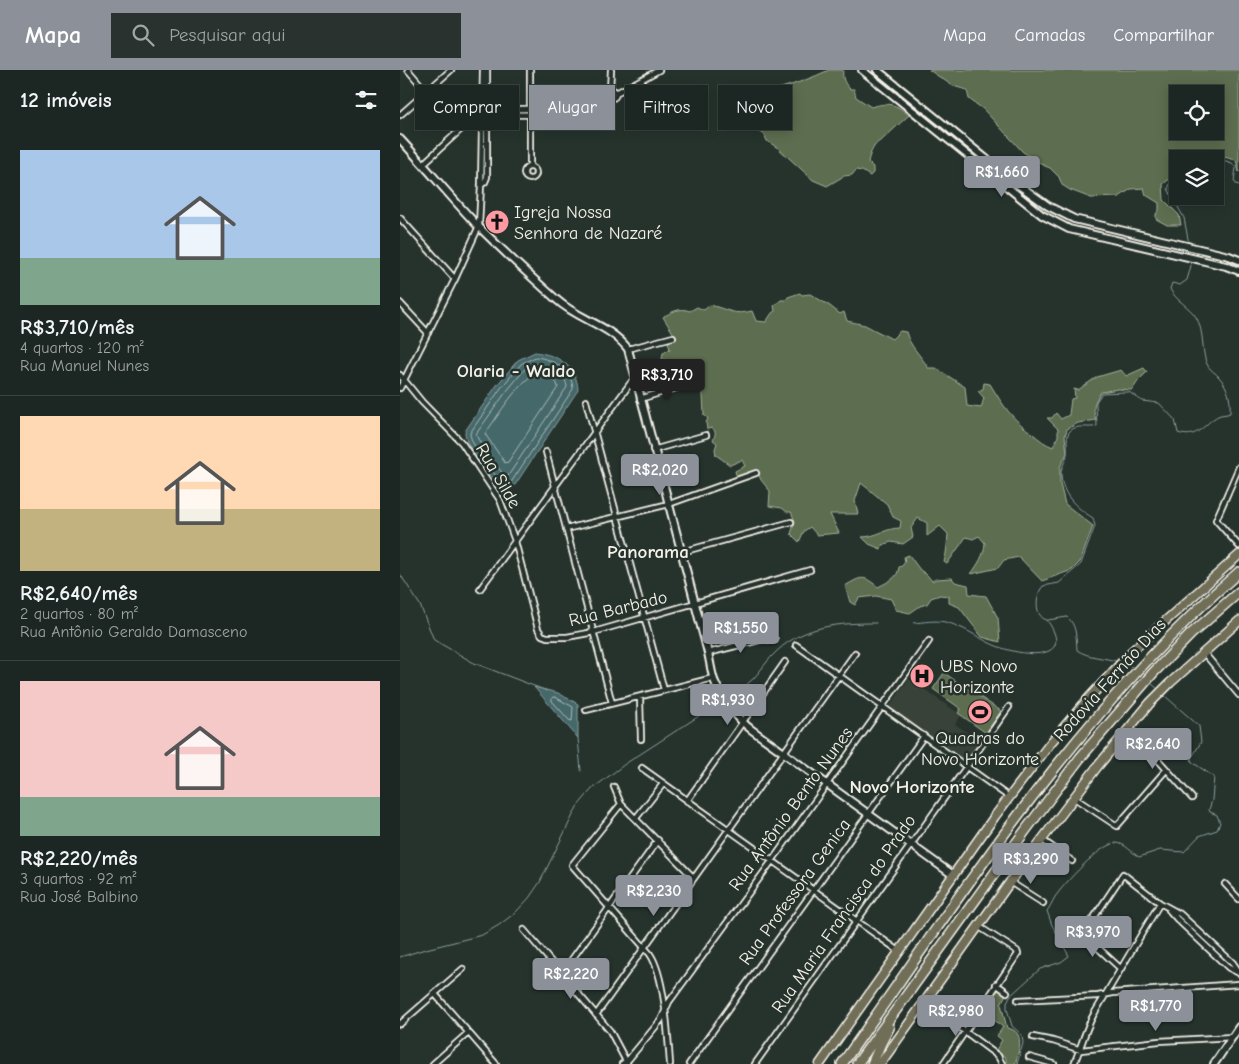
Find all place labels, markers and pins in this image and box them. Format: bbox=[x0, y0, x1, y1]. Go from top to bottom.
pin: R$1,660 bbox=[956, 156, 1048, 198]
place label: Igreja Nossa Senhora de Nazaré bbox=[514, 202, 662, 244]
church icon: Igreja Nossa Senhora de Nazaré bbox=[484, 209, 510, 235]
pin: R$3,710 bbox=[621, 358, 713, 401]
pin: R$2,020 bbox=[614, 454, 706, 496]
pin: R$1,550 bbox=[695, 612, 787, 654]
place label: UBS Novo Horizonte bbox=[940, 656, 1017, 698]
hospital icon: UBS Novo Horizonte bbox=[909, 663, 935, 689]
pin: R$1,930 bbox=[682, 684, 774, 726]
sports icon: Quadras do Novo Horizonte bbox=[967, 699, 993, 725]
place label: Quadras do Novo Horizonte bbox=[921, 728, 1039, 770]
pin: R$2,640 bbox=[1107, 728, 1199, 770]
pin: R$3,290 bbox=[985, 842, 1077, 885]
pin: R$2,230 bbox=[608, 874, 700, 917]
pin: R$3,970 bbox=[1047, 916, 1139, 958]
pin: R$2,220 bbox=[525, 958, 617, 1000]
pin: R$1,770 bbox=[1110, 990, 1202, 1032]
pin: R$2,980 bbox=[910, 994, 1002, 1037]

